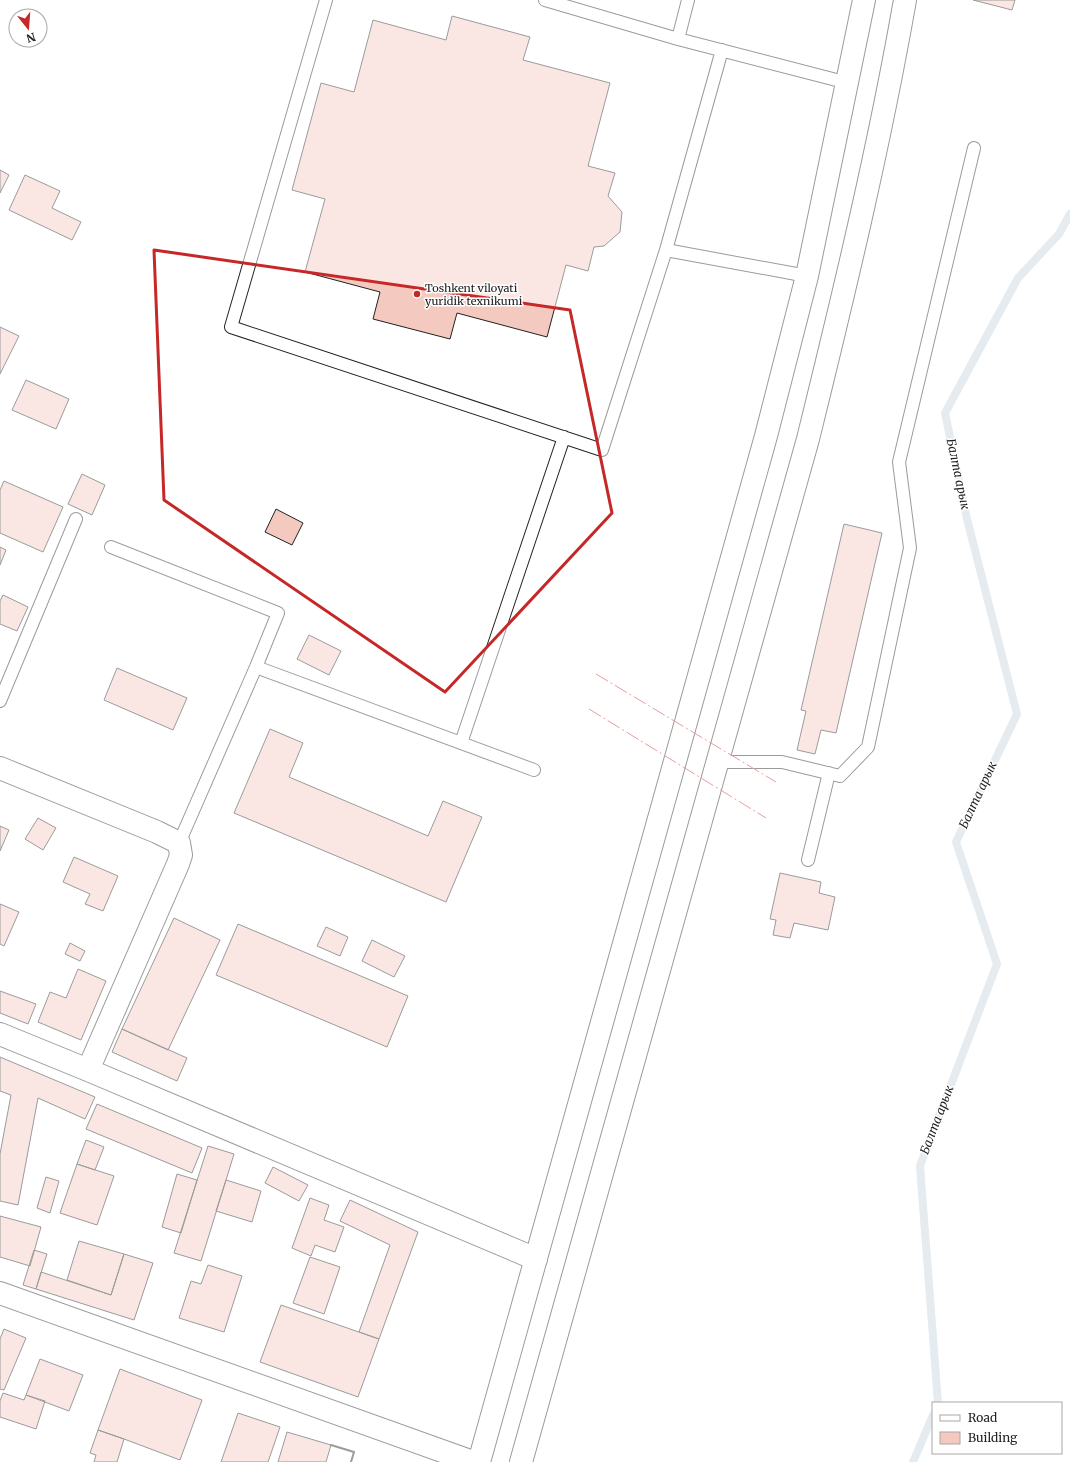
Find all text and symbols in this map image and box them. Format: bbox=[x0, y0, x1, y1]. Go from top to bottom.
north arrow bbox=[8, 8, 48, 48]
text: N bbox=[24, 30, 37, 46]
place label: Toshkent viloyati yuridik texnikumi bbox=[425, 281, 523, 308]
marker: Toshkent viloyati yuridik texnikumi bbox=[412, 289, 422, 299]
water label: Балта арык bbox=[944, 437, 973, 511]
water label: Балта арык bbox=[955, 758, 1000, 831]
water label: Балта арык bbox=[917, 1083, 957, 1156]
legend bbox=[932, 1402, 1062, 1454]
text: Road bbox=[968, 1410, 997, 1425]
text: Building bbox=[968, 1430, 1018, 1445]

